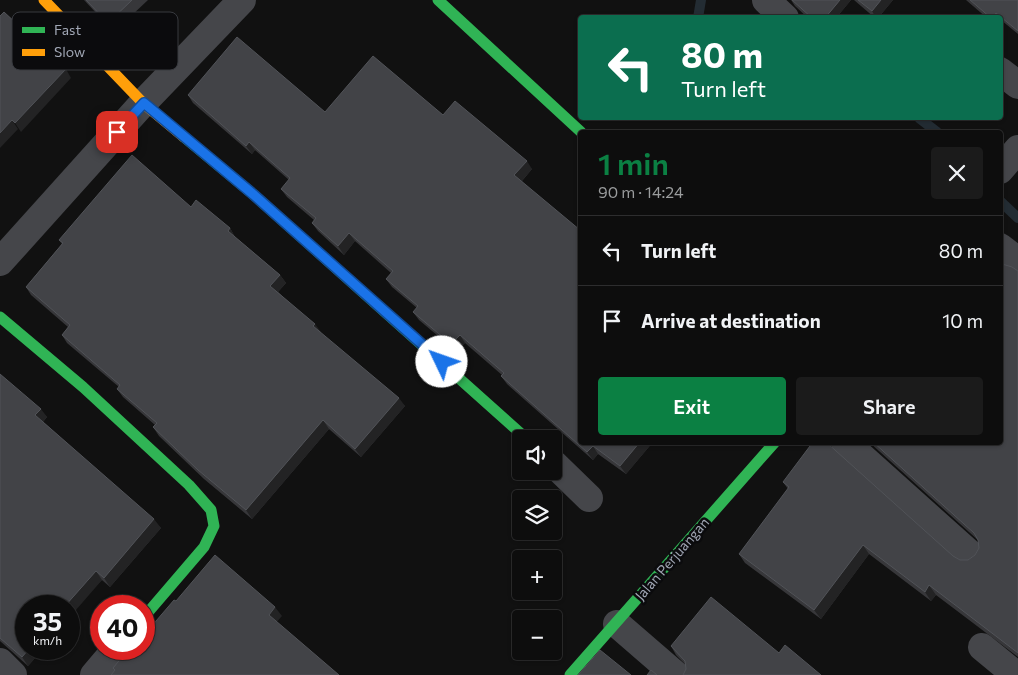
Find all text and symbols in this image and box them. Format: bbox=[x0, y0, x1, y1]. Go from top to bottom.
legend bbox=[12, 12, 178, 70]
text: Fast bbox=[54, 21, 81, 38]
text: 80 m bbox=[681, 32, 763, 75]
icon: left bbox=[598, 35, 663, 100]
text: Slow bbox=[54, 43, 85, 60]
text: Turn left bbox=[681, 75, 766, 102]
pin bbox=[96, 111, 138, 153]
icon: arrive bbox=[103, 118, 131, 146]
text: 1 min bbox=[598, 144, 669, 181]
button: close bbox=[931, 147, 983, 199]
text: 90 m · 14:24 bbox=[598, 182, 684, 201]
icon: left bbox=[598, 237, 626, 265]
text: Turn left bbox=[641, 239, 716, 262]
text: 80 m bbox=[939, 239, 983, 262]
icon: arrive bbox=[598, 307, 626, 335]
text: Arrive at destination bbox=[641, 309, 821, 332]
text: 10 m bbox=[942, 309, 983, 332]
position arrow bbox=[415, 335, 467, 387]
button: Exit bbox=[598, 377, 786, 435]
button: Share bbox=[796, 377, 983, 435]
map controls bbox=[512, 430, 562, 660]
button: sound bbox=[512, 430, 562, 480]
button: layers bbox=[512, 490, 562, 540]
street label: Jalan Perjuangan bbox=[631, 514, 712, 604]
button: + bbox=[512, 550, 562, 600]
speed limit sign: 40 bbox=[90, 595, 155, 660]
text: 35 bbox=[33, 606, 62, 636]
button: − bbox=[512, 610, 562, 660]
text: km/h bbox=[33, 633, 62, 647]

